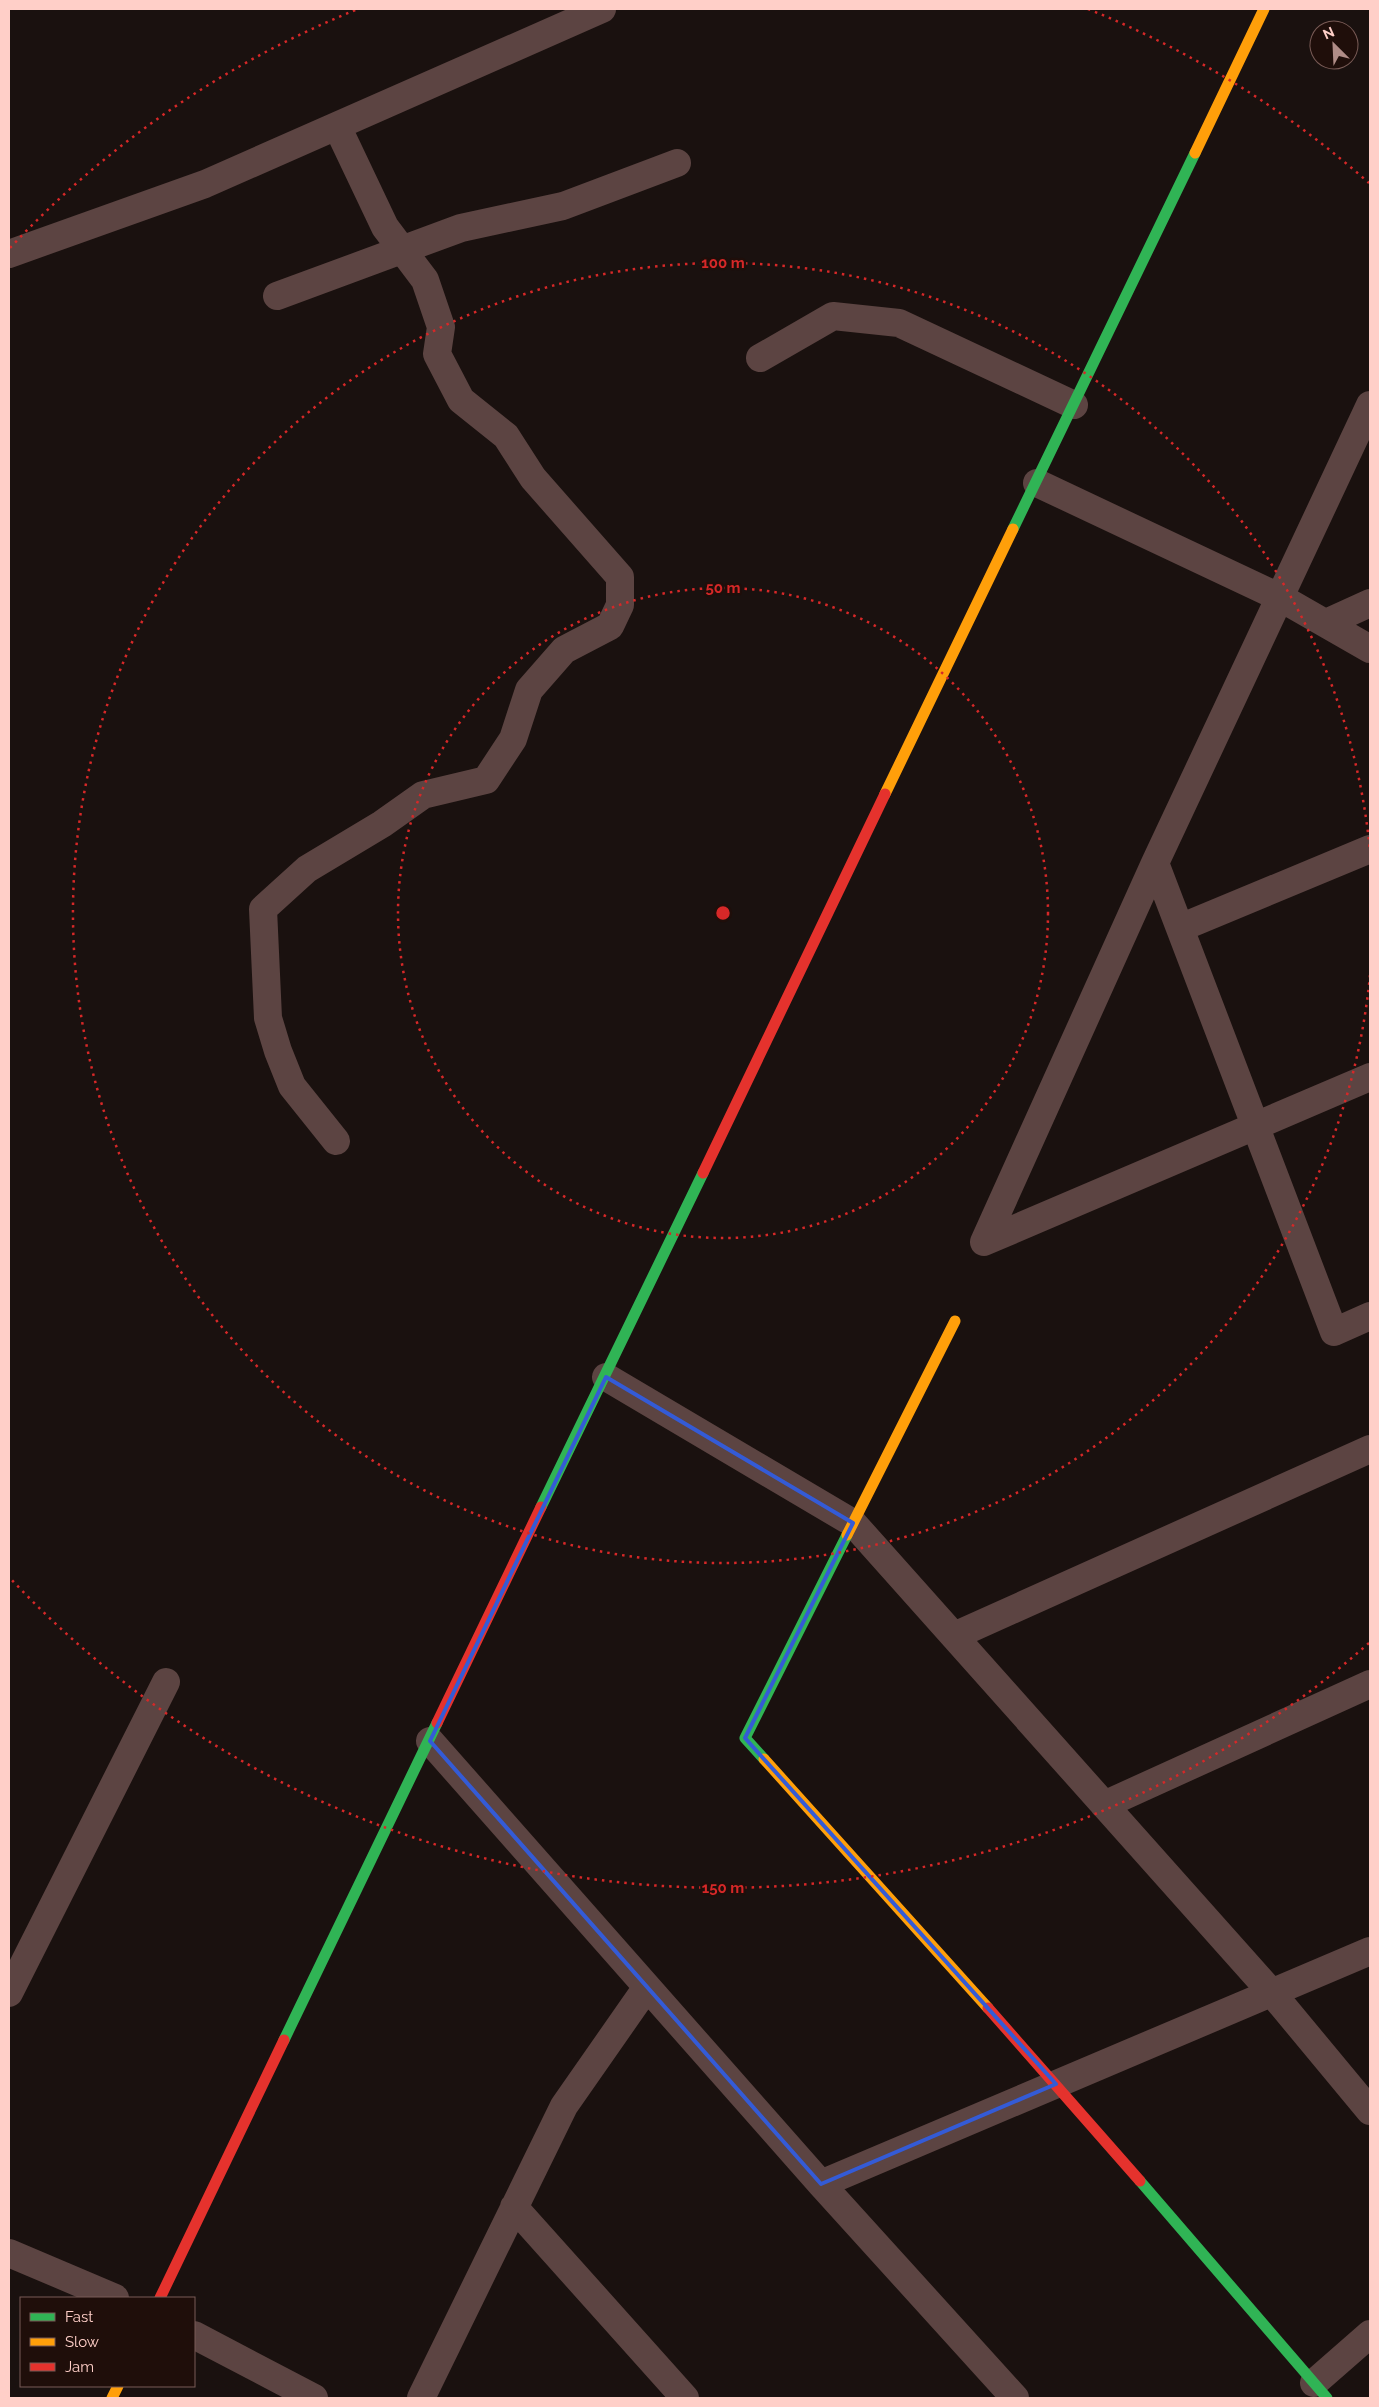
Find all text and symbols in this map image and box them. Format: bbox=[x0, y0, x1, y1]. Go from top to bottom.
north arrow bbox=[1309, 20, 1359, 70]
text: N bbox=[1321, 24, 1337, 43]
text: 100 m bbox=[701, 254, 745, 272]
text: 50 m bbox=[705, 579, 741, 597]
centre of rings bbox=[714, 904, 732, 922]
text: 150 m bbox=[702, 1879, 744, 1897]
legend bbox=[20, 2297, 195, 2387]
text: Fast bbox=[65, 2308, 93, 2326]
text: Slow bbox=[65, 2333, 99, 2351]
text: Jam bbox=[65, 2358, 94, 2376]

